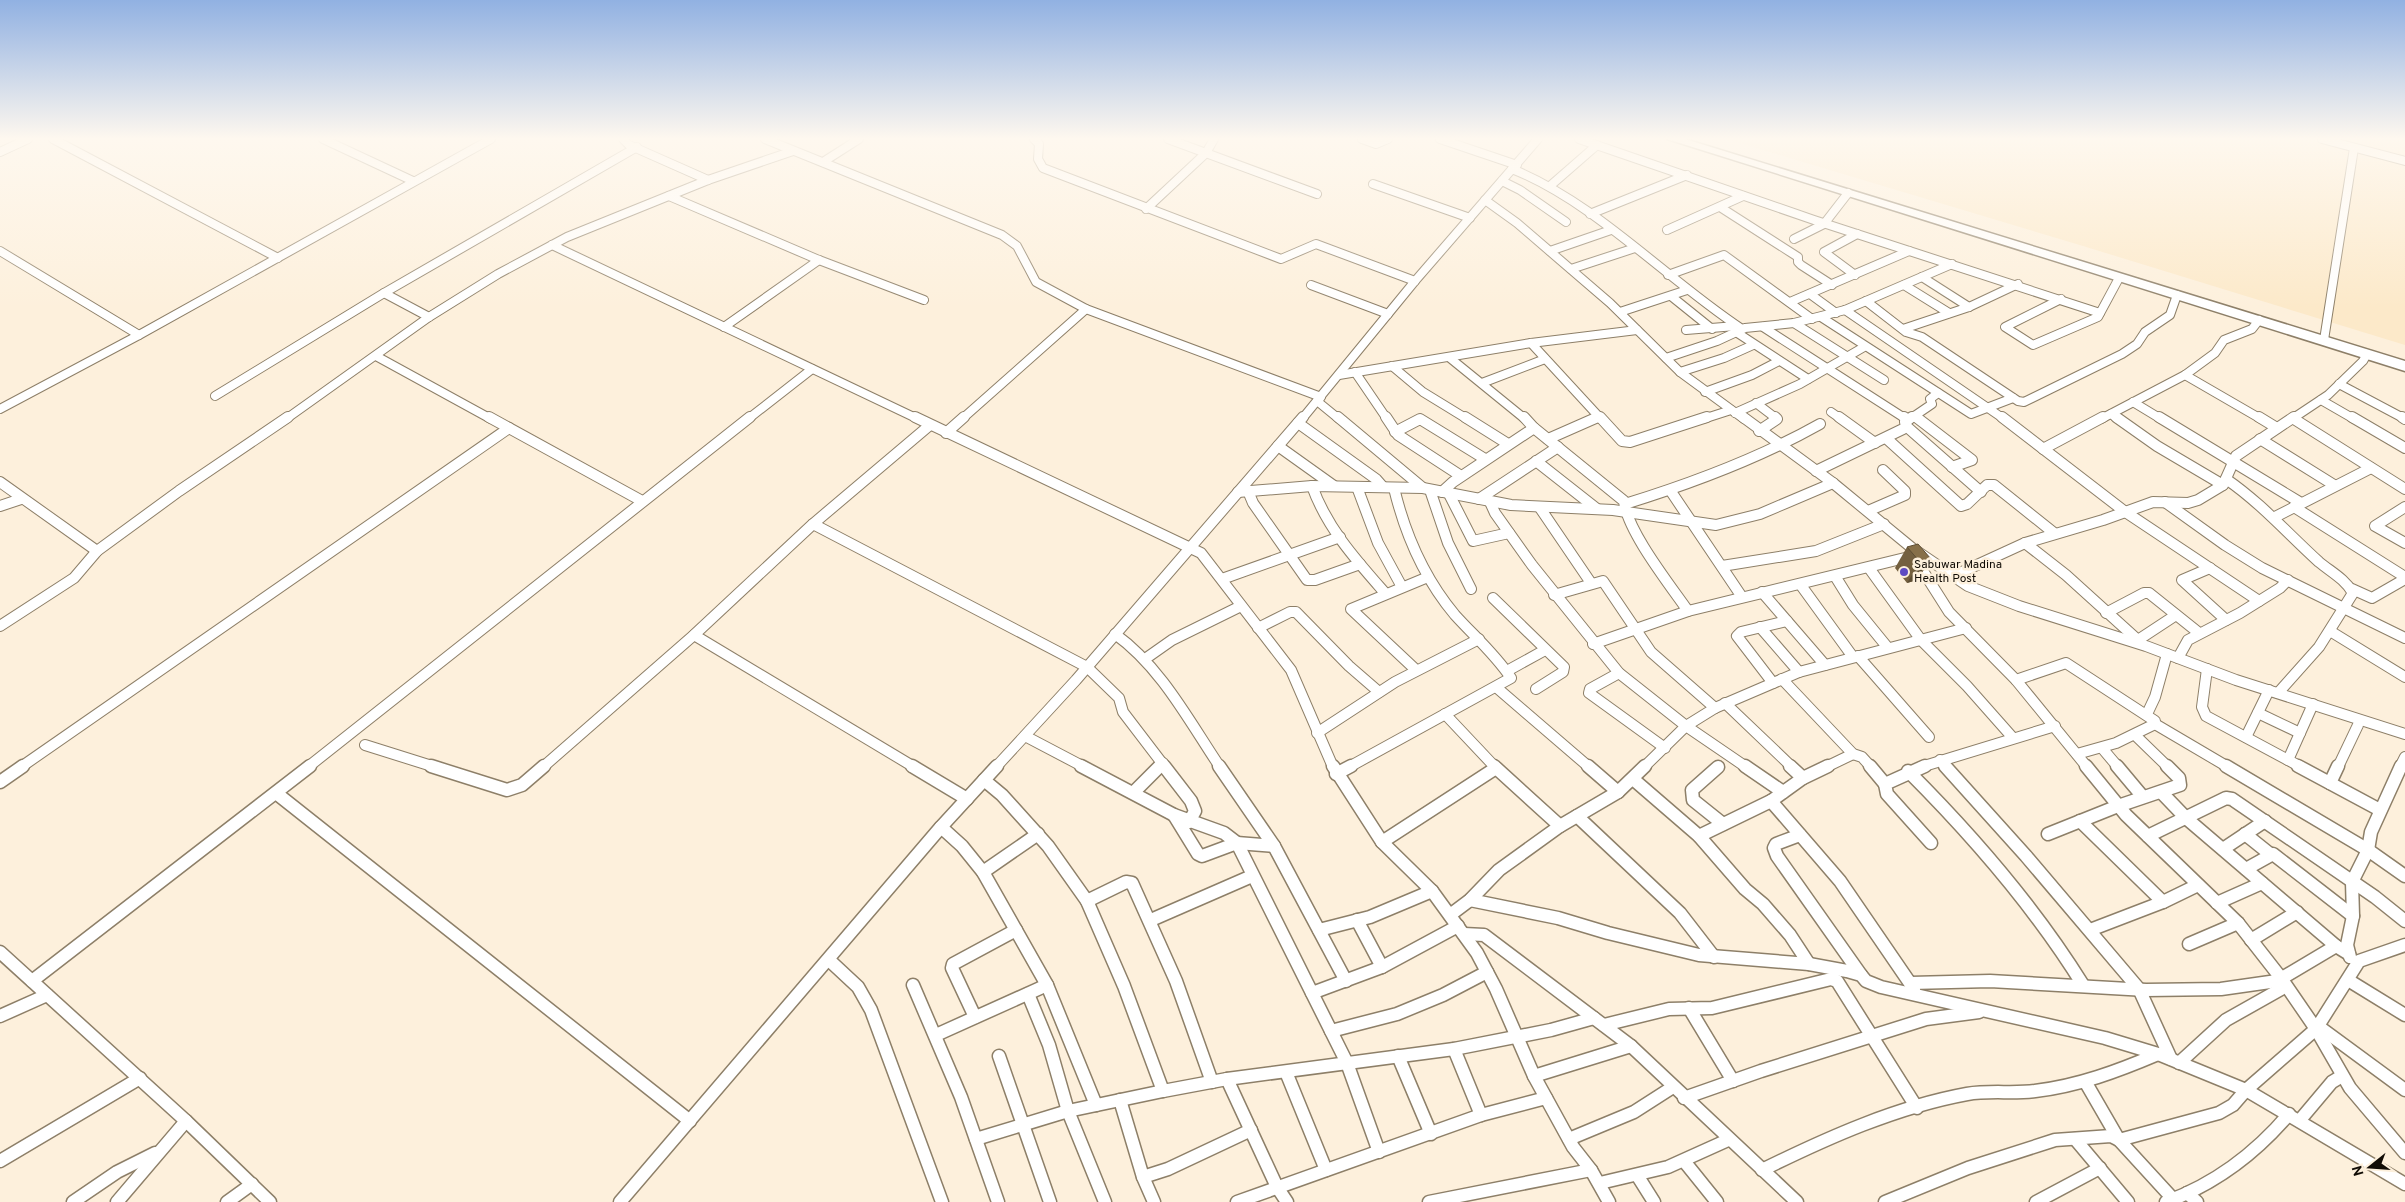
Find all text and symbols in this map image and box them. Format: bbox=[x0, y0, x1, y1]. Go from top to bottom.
place label: Sabuwar Madina Health Post bbox=[1914, 557, 2002, 587]
marker: Sabuwar Madina Health Post bbox=[1898, 566, 1910, 578]
north arrow bbox=[2345, 1142, 2395, 1192]
text: N bbox=[2349, 1163, 2369, 1178]

